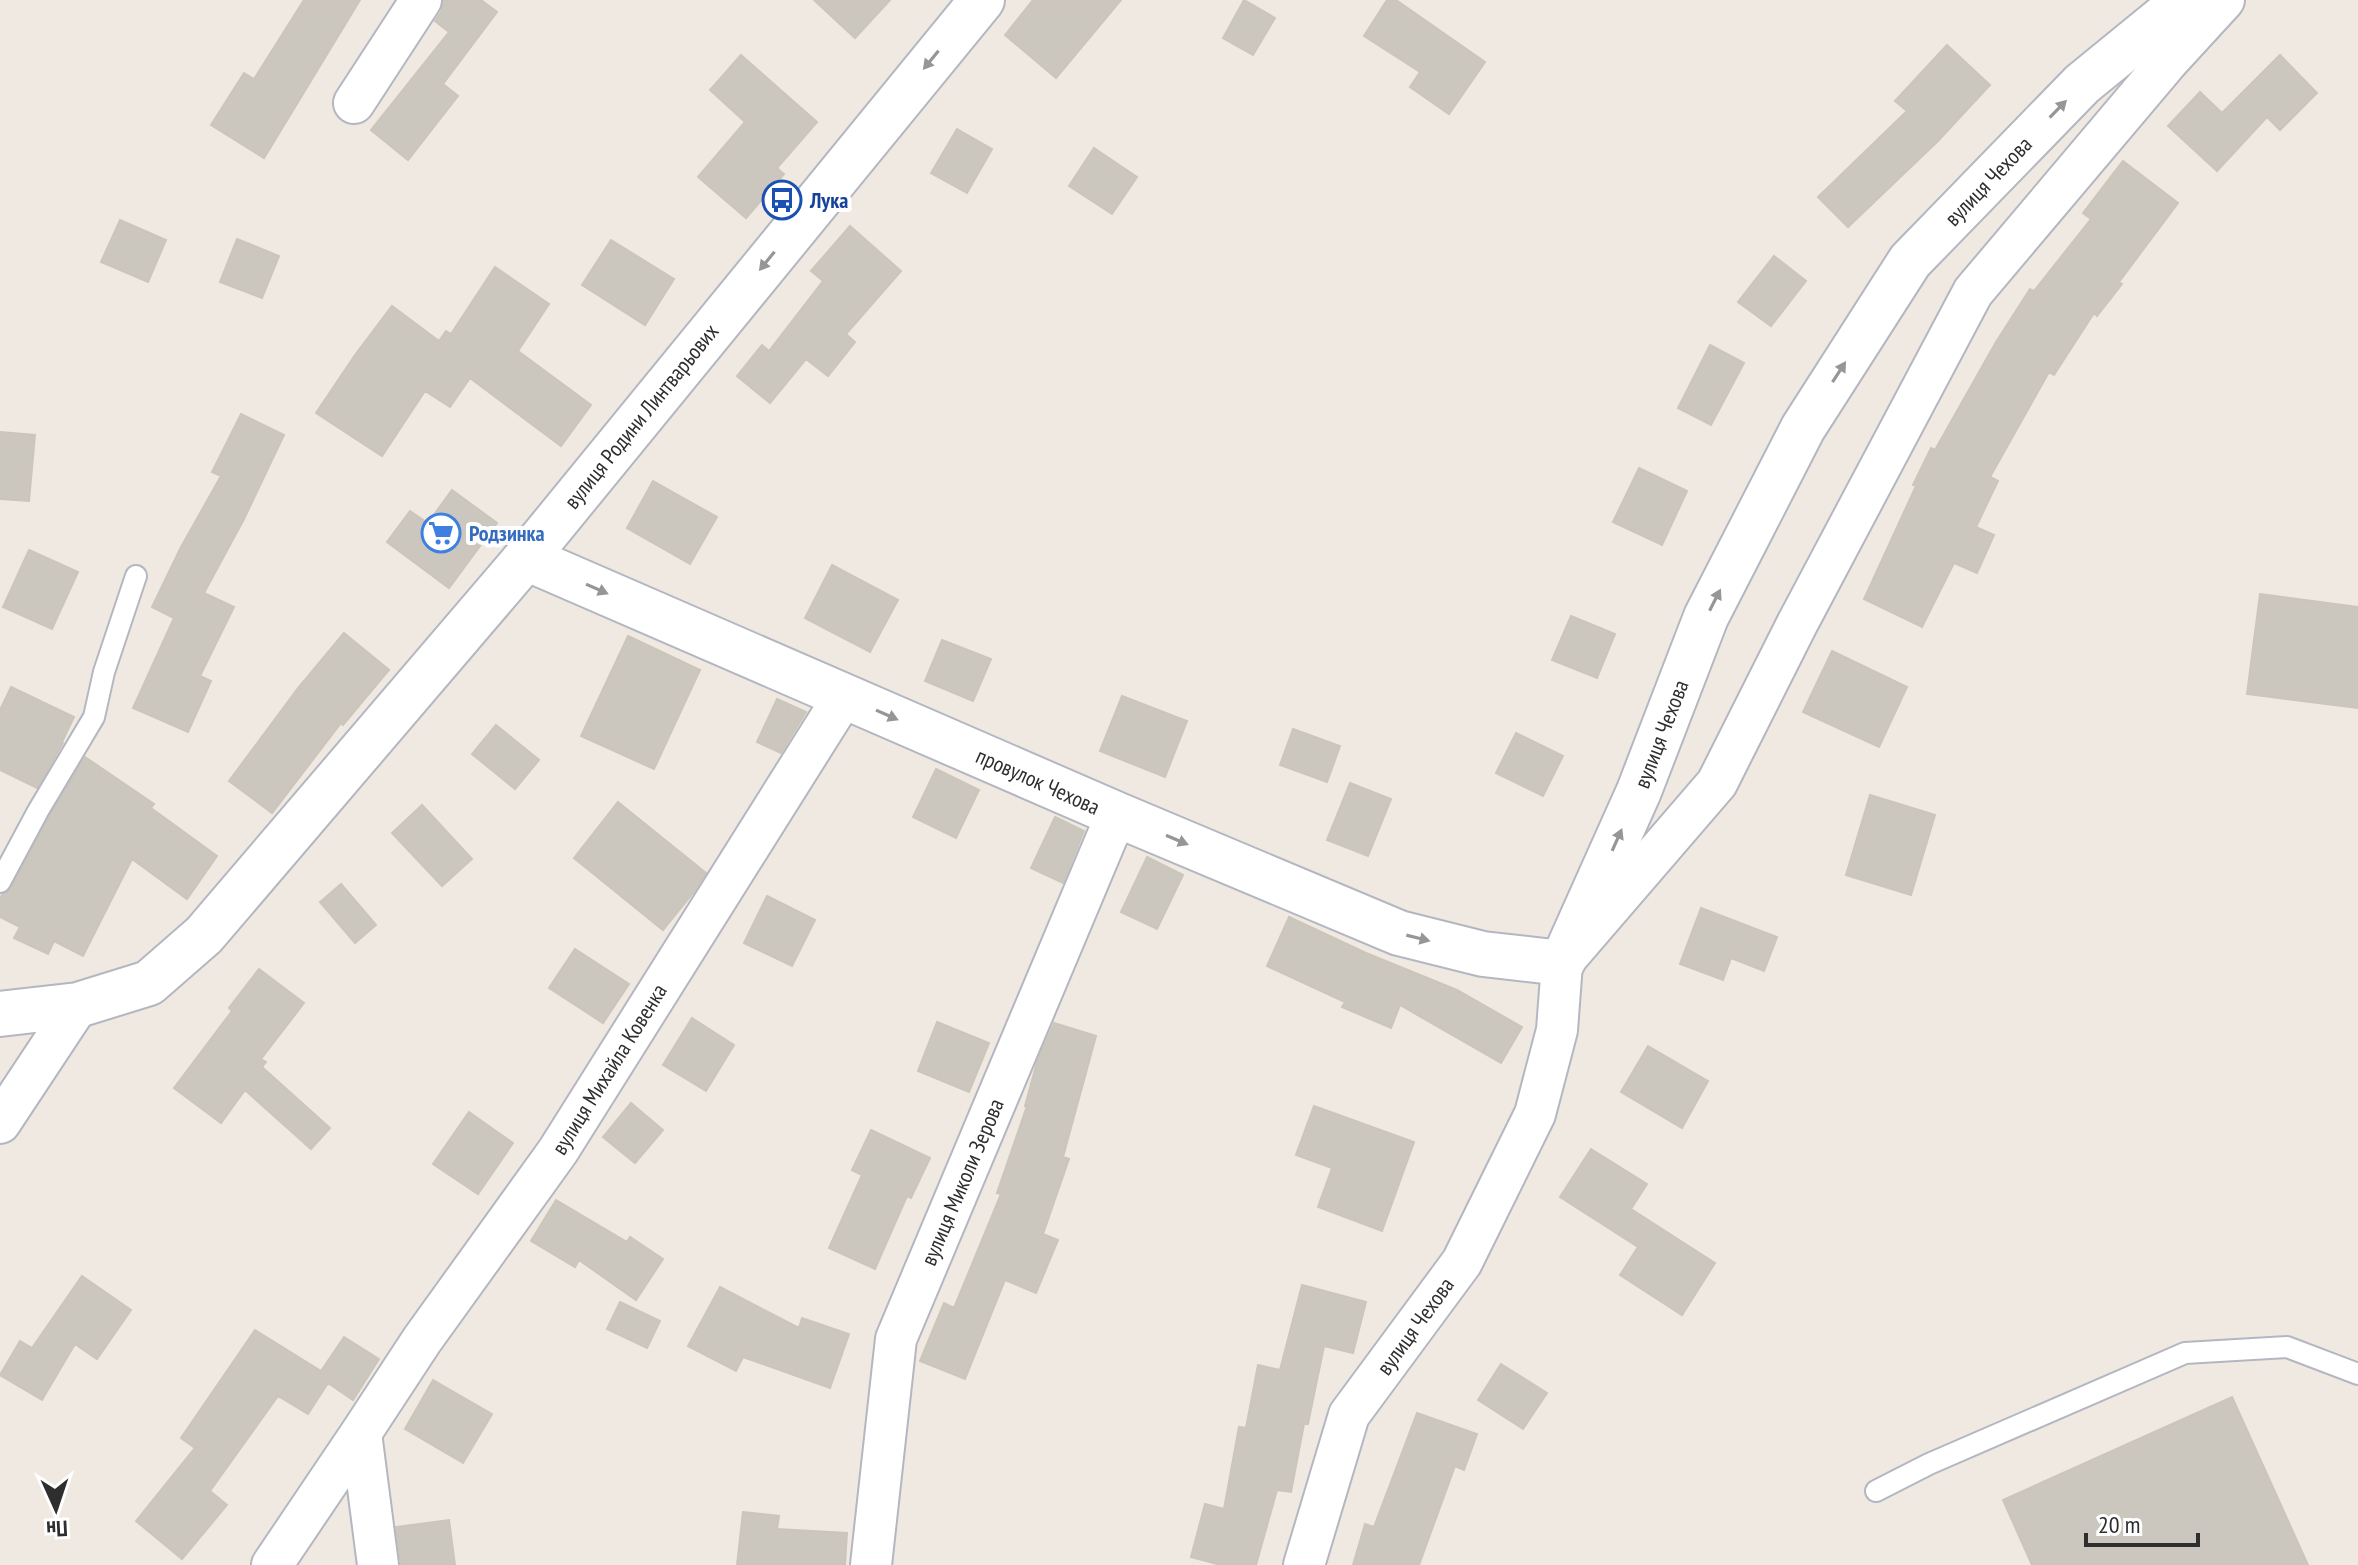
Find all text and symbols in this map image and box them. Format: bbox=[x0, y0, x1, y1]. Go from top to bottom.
one-way arrow bbox=[923, 49, 940, 70]
one-way arrow bbox=[2049, 100, 2067, 119]
street label: вулиця Чехова bbox=[1938, 130, 2038, 232]
bus stop icon: Лука bbox=[761, 179, 803, 221]
place label: Лука bbox=[809, 186, 848, 214]
one-way arrow bbox=[760, 251, 776, 271]
street label: вулиця Родини Линтварьових bbox=[558, 318, 724, 514]
one-way arrow bbox=[1831, 361, 1846, 382]
supermarket icon: Родзинка bbox=[420, 512, 462, 554]
place label: Родзинка bbox=[469, 519, 545, 547]
one-way arrow bbox=[586, 582, 609, 595]
one-way arrow bbox=[1708, 588, 1722, 611]
street label: вулиця Чехова bbox=[1628, 676, 1694, 792]
one-way arrow bbox=[875, 709, 899, 722]
street label: провулок Чехова bbox=[972, 741, 1104, 821]
one-way arrow bbox=[1610, 829, 1624, 852]
one-way arrow bbox=[1165, 834, 1189, 847]
one-way arrow bbox=[1406, 932, 1431, 945]
street label: вулиця Михайла Ковенка bbox=[545, 978, 673, 1160]
street label: вулиця Миколи Зерова bbox=[914, 1094, 1010, 1270]
street label: вулиця Чехова bbox=[1370, 1272, 1460, 1380]
north arrow bbox=[16, 1469, 96, 1549]
scale bar bbox=[2086, 1497, 2198, 1547]
text: 20 m bbox=[2098, 1509, 2140, 1540]
text: Пн bbox=[46, 1514, 68, 1544]

